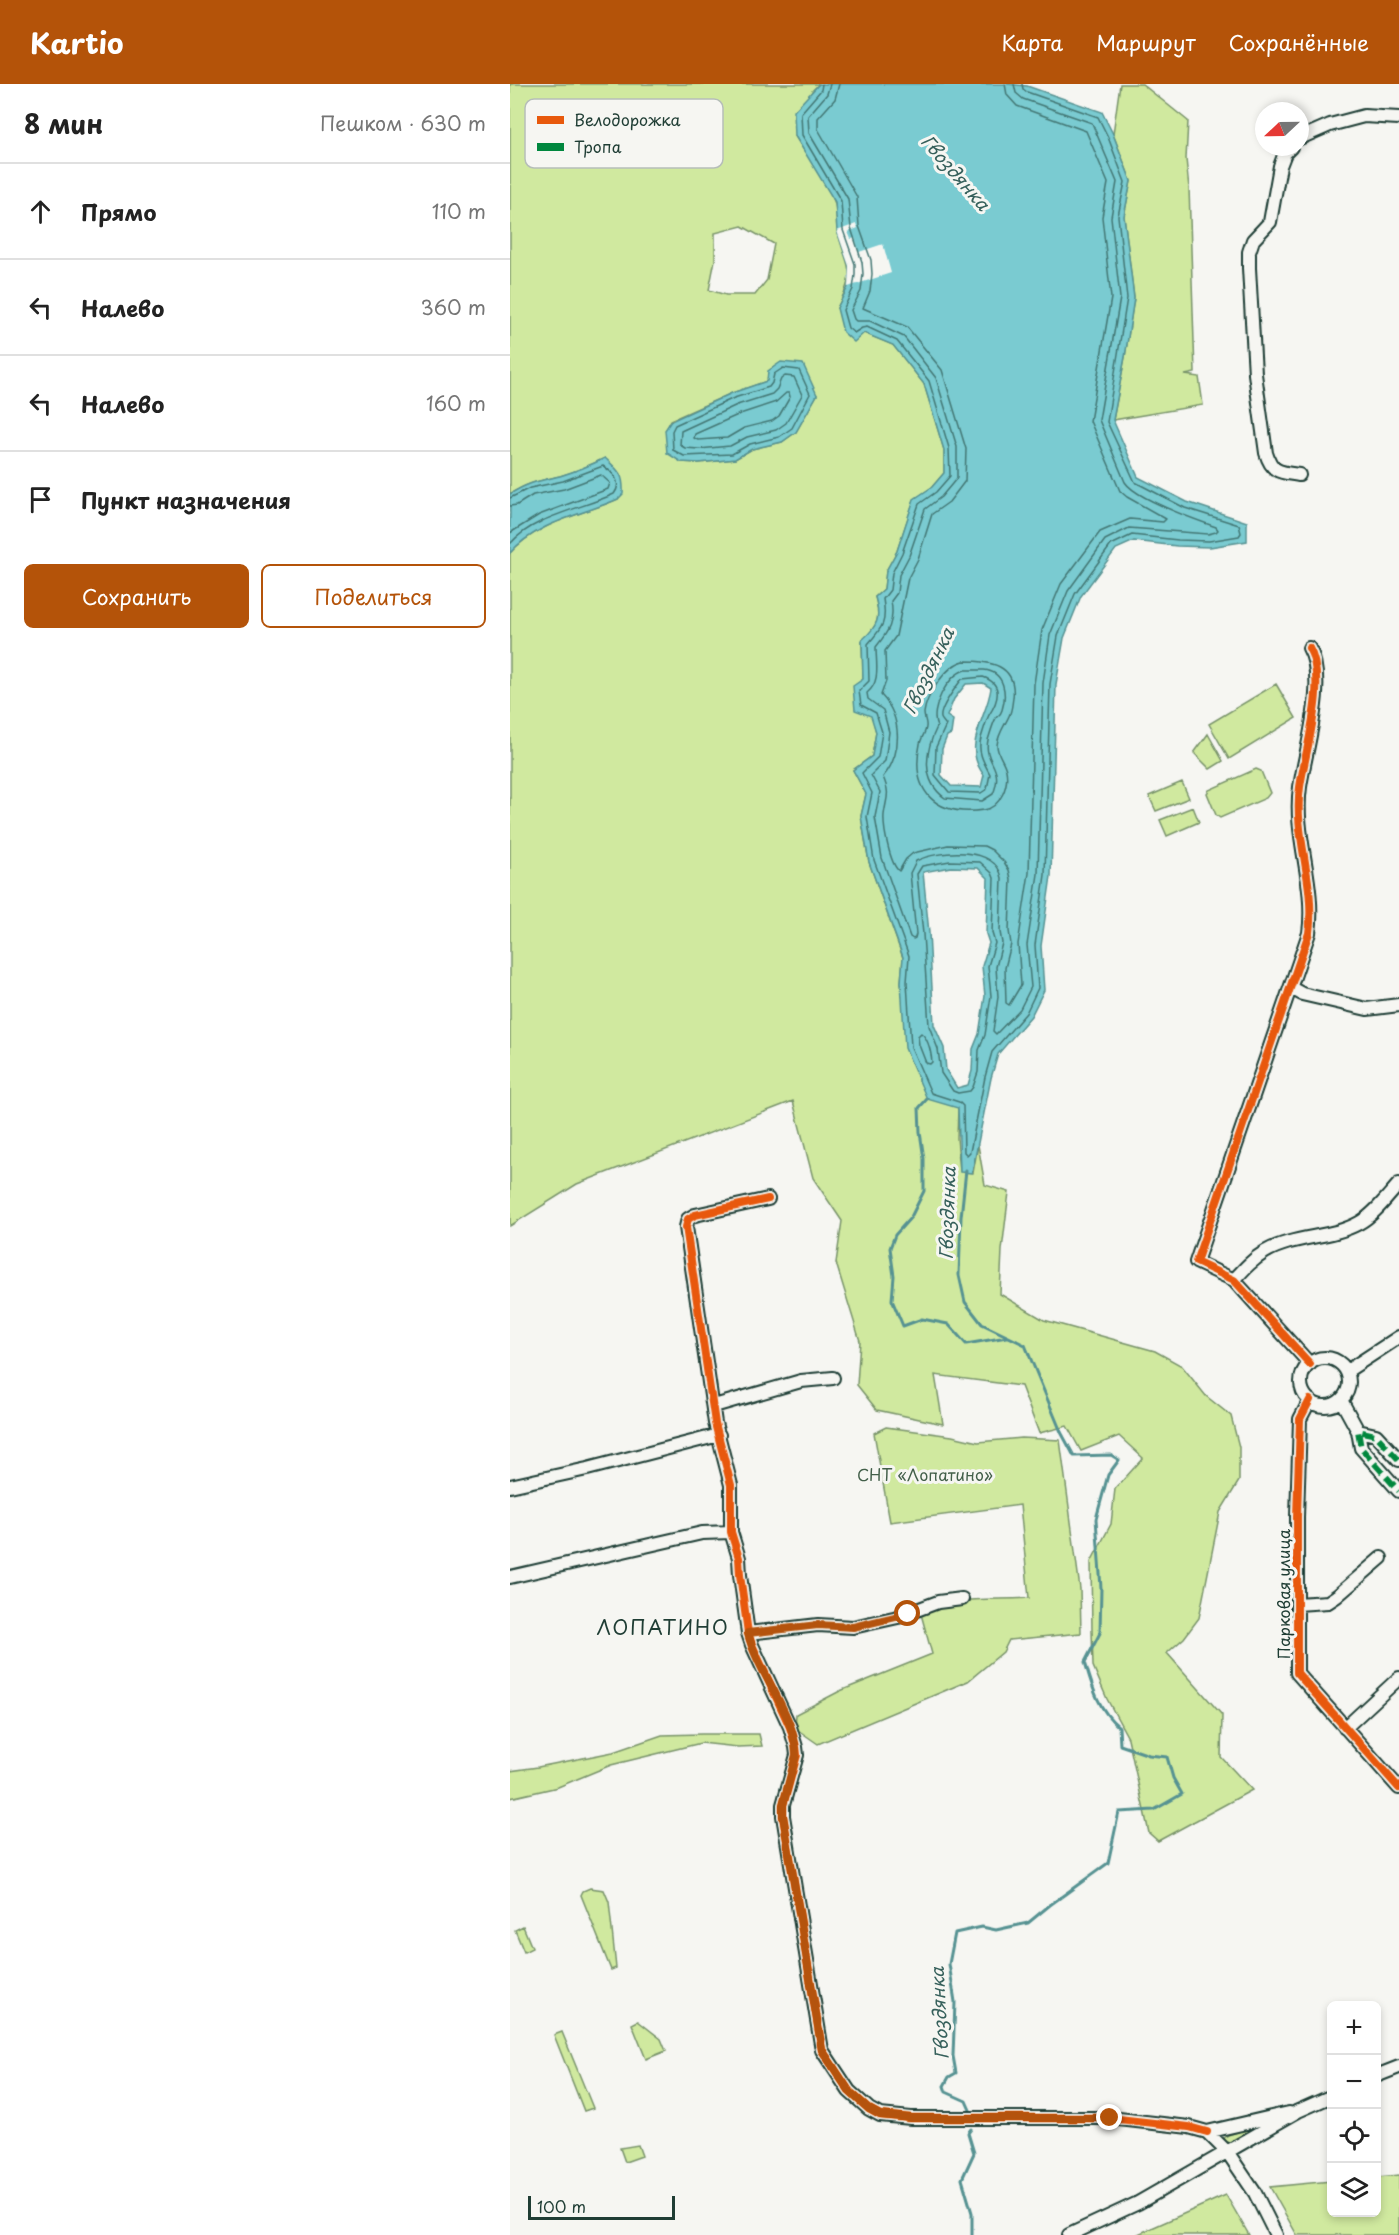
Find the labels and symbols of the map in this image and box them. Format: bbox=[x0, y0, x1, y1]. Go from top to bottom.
legend bbox=[525, 99, 723, 168]
north arrow bbox=[1255, 102, 1309, 156]
text: Велодорожка bbox=[574, 107, 681, 131]
water label: Гвоздянка bbox=[916, 128, 997, 216]
text: Тропа bbox=[574, 134, 622, 158]
water label: Гвоздянка bbox=[895, 622, 960, 718]
water label: Гвоздянка bbox=[931, 1165, 962, 1260]
park label: СНТ «Лопатино» bbox=[857, 1462, 993, 1486]
street label: Парковая улица bbox=[1271, 1529, 1295, 1659]
route start bbox=[894, 1600, 920, 1626]
district label: ЛОПАТИНО bbox=[597, 1612, 729, 1642]
water label: Гвоздянка bbox=[923, 1965, 954, 2060]
route end bbox=[1096, 2104, 1122, 2130]
scale bar bbox=[528, 2193, 675, 2220]

